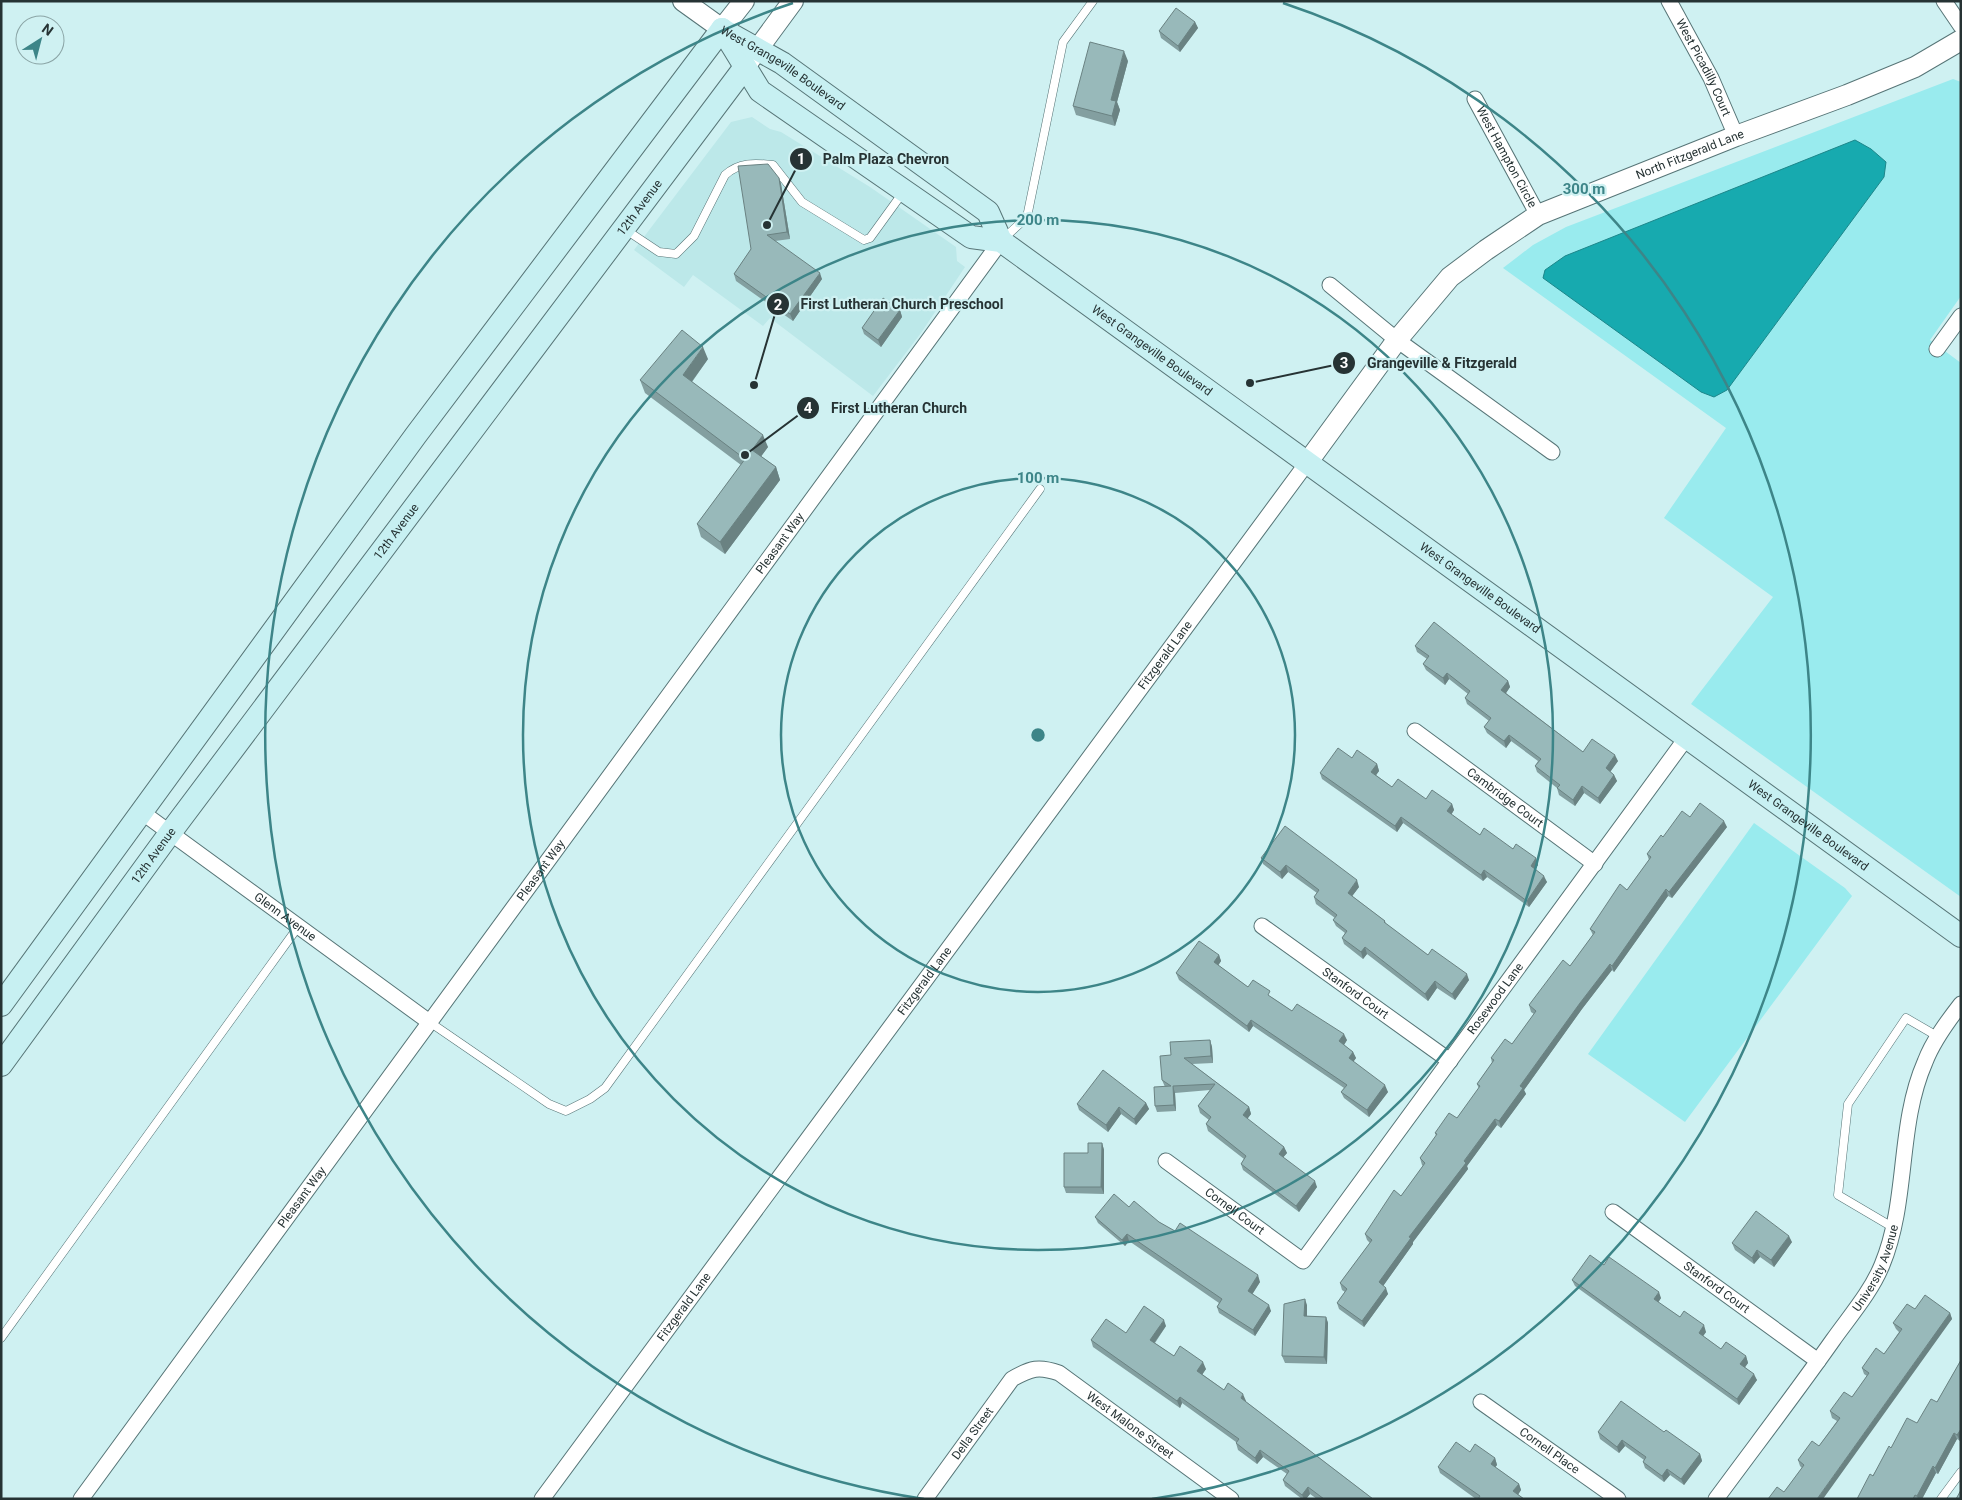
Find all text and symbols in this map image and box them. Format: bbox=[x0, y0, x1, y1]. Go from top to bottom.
north arrow bbox=[15, 15, 65, 65]
street label: West Picadilly Court bbox=[1673, 16, 1734, 118]
text: N bbox=[39, 20, 56, 39]
street label: West Grangeville Boulevard bbox=[718, 23, 848, 113]
street label: West Hampton Circle bbox=[1473, 104, 1540, 210]
street label: North Fitzgerald Lane bbox=[1634, 127, 1746, 182]
callout: Palm Plaza Chevron bbox=[788, 145, 960, 174]
text: 1 bbox=[797, 150, 805, 168]
text: Palm Plaza Chevron bbox=[823, 151, 949, 167]
street label: 12th Avenue bbox=[614, 177, 665, 238]
text: 300 m bbox=[1563, 180, 1605, 198]
text: 200 m bbox=[1017, 211, 1059, 229]
callout: First Lutheran Church Preschool bbox=[766, 290, 1014, 319]
text: 2 bbox=[774, 296, 783, 314]
text: First Lutheran Church Preschool bbox=[801, 296, 1003, 312]
street label: West Grangeville Boulevard bbox=[1089, 302, 1215, 399]
callout: Grangeville & Fitzgerald bbox=[1332, 349, 1527, 378]
text: 3 bbox=[1340, 354, 1348, 372]
text: Grangeville & Fitzgerald bbox=[1367, 355, 1517, 371]
callout: First Lutheran Church bbox=[796, 394, 977, 423]
text: 4 bbox=[804, 399, 813, 417]
text: First Lutheran Church bbox=[831, 400, 967, 416]
text: 100 m bbox=[1017, 469, 1059, 487]
street label: 12th Avenue bbox=[371, 501, 422, 562]
street label: Pleasant Way bbox=[753, 510, 807, 577]
street label: West Grangeville Boulevard bbox=[1417, 540, 1543, 636]
street label: Fitzgerald Lane bbox=[1135, 618, 1195, 692]
centre of rings bbox=[1029, 726, 1047, 744]
street label: Cambridge Court bbox=[1464, 765, 1546, 830]
street label: West Grangeville Boulevard bbox=[1745, 777, 1871, 874]
street label: 12th Avenue bbox=[128, 825, 179, 887]
street label: Pleasant Way bbox=[514, 837, 568, 904]
street label: Glenn Avenue bbox=[252, 890, 319, 944]
street label: Fitzgerald Lane bbox=[895, 944, 954, 1018]
street label: Rosewood Lane bbox=[1464, 960, 1526, 1037]
street label: Stanford Court bbox=[1319, 964, 1391, 1022]
street label: Pleasant Way bbox=[275, 1164, 329, 1230]
street label: Cornell Court bbox=[1202, 1185, 1267, 1237]
street label: University Avenue bbox=[1849, 1223, 1901, 1314]
street label: Stanford Court bbox=[1681, 1258, 1752, 1316]
street label: Fitzgerald Lane bbox=[654, 1270, 714, 1344]
street label: West Malone Street bbox=[1084, 1389, 1176, 1462]
street label: Della Street bbox=[949, 1404, 996, 1462]
street label: Cornell Place bbox=[1517, 1425, 1582, 1477]

